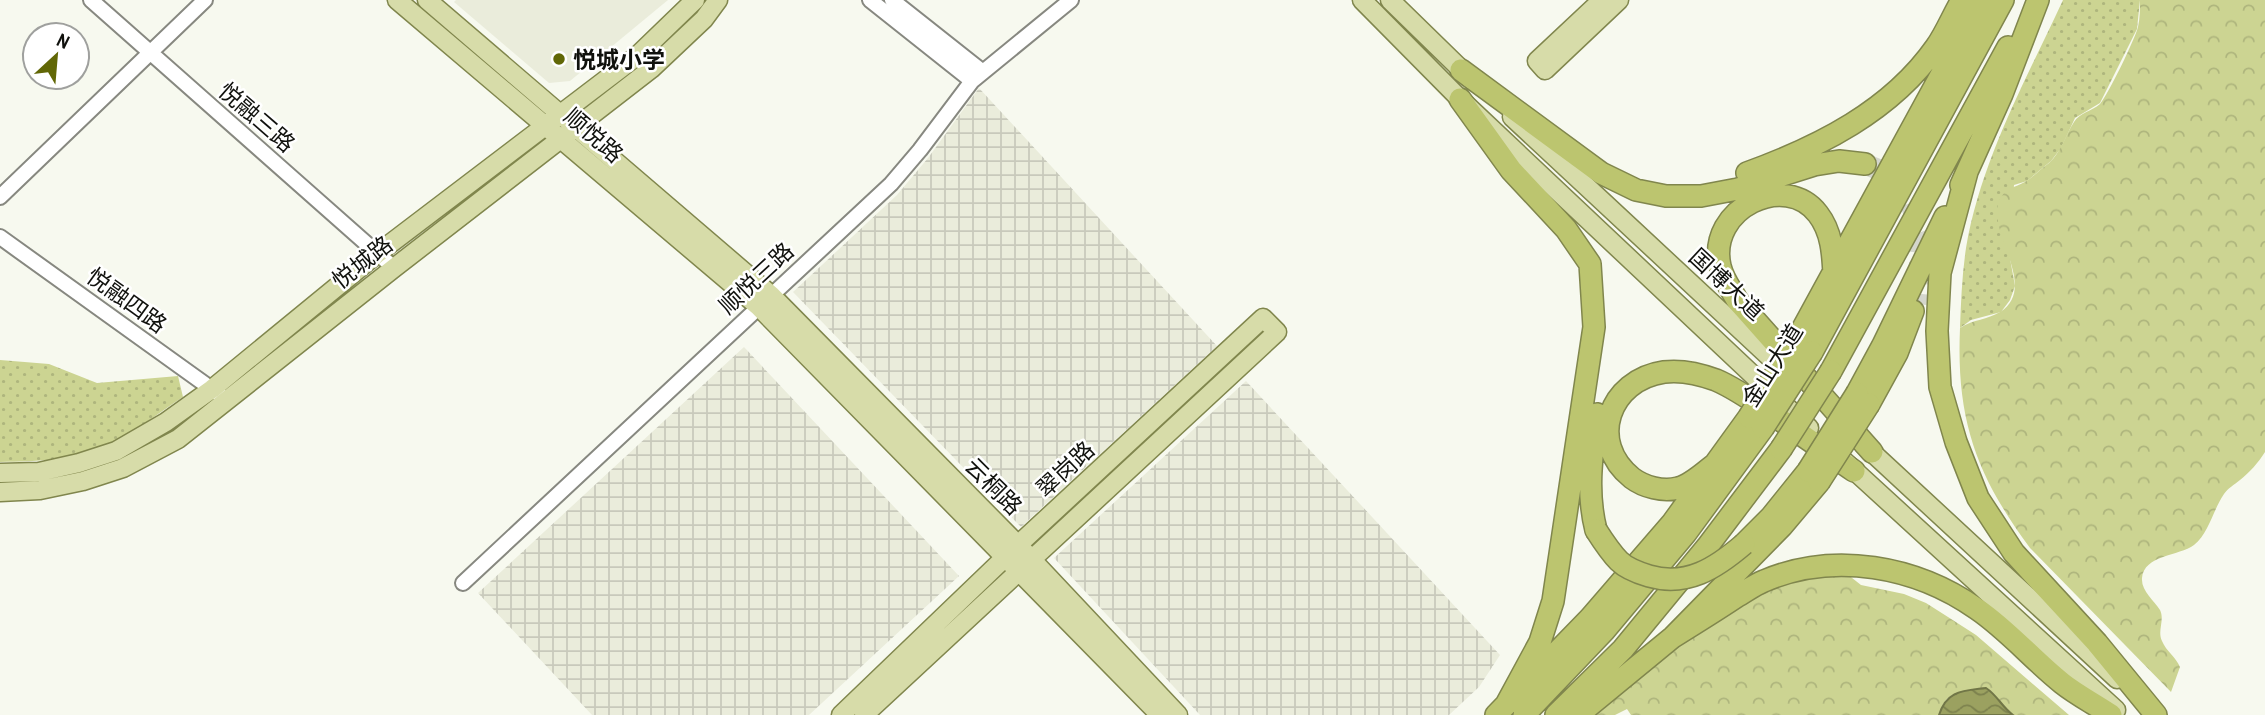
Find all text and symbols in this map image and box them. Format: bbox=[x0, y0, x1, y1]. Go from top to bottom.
north arrow bbox=[21, 21, 91, 91]
text: N bbox=[53, 27, 74, 55]
place label: 悦城小学 bbox=[573, 44, 665, 75]
marker: 悦城小学 bbox=[551, 51, 567, 67]
street label: 悦融三路 bbox=[212, 75, 302, 159]
street label: 顺悦路 bbox=[558, 101, 630, 169]
street label: 悦城路 bbox=[325, 229, 399, 295]
street label: 顺悦三路 bbox=[712, 235, 800, 321]
street label: 国博大道 bbox=[1683, 241, 1771, 327]
street label: 悦融四路 bbox=[81, 260, 173, 340]
street label: 金山大道 bbox=[1734, 318, 1810, 412]
street label: 翠岗路 bbox=[1029, 434, 1101, 504]
street label: 云桐路 bbox=[959, 451, 1029, 521]

